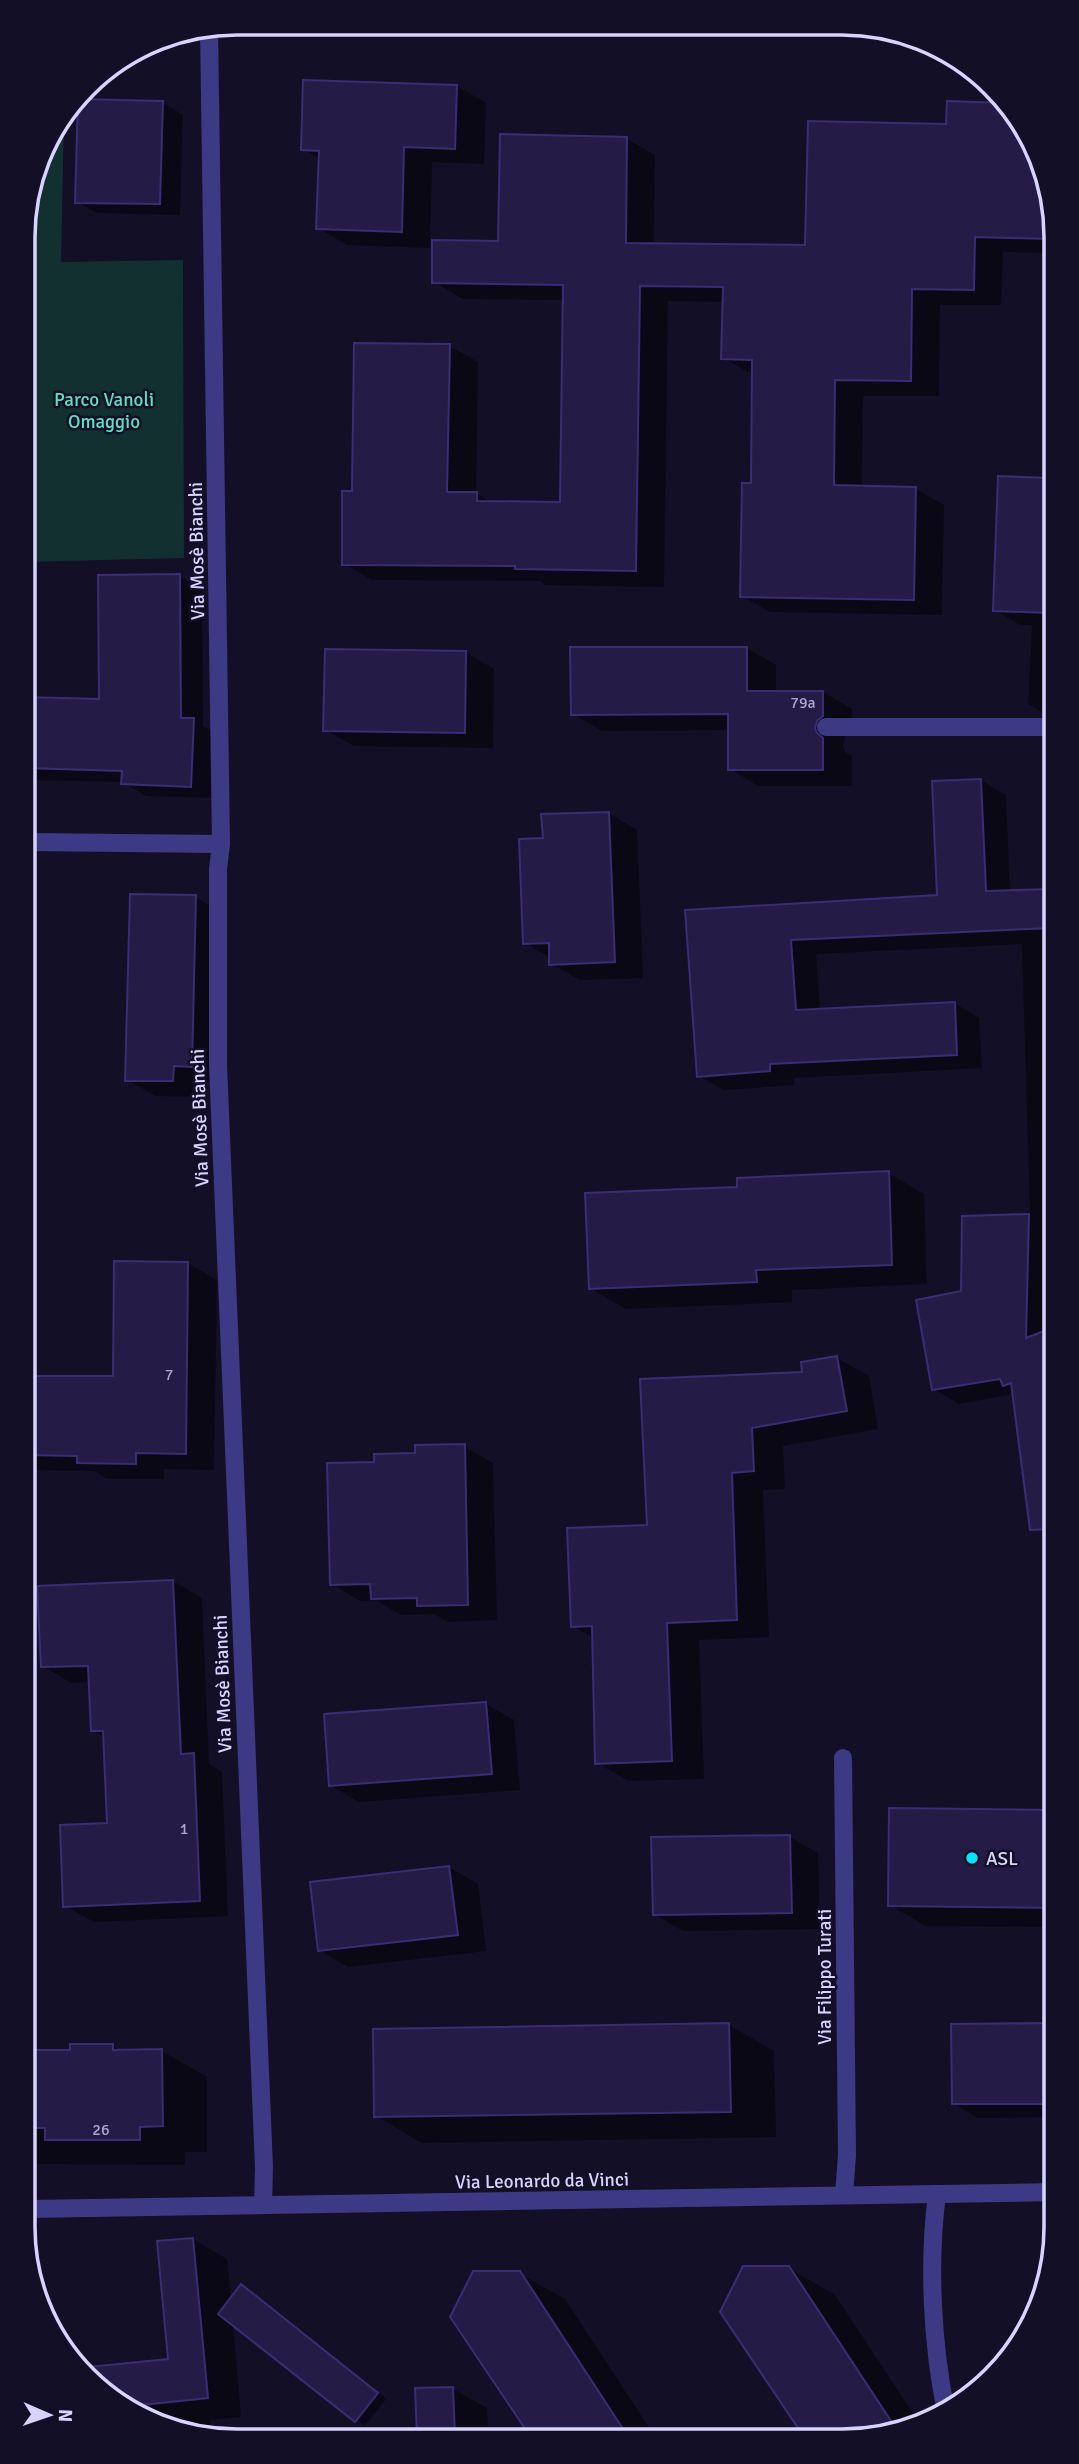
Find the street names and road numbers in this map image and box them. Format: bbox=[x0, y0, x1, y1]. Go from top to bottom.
street label: Via Mosè Bianchi bbox=[184, 482, 210, 620]
street label: Via Mosè Bianchi bbox=[186, 1048, 214, 1187]
street label: Via Mosè Bianchi bbox=[209, 1614, 237, 1753]
street label: Via Filippo Turati bbox=[813, 1909, 837, 2045]
street label: Via Leonardo da Vinci bbox=[455, 2167, 629, 2195]

